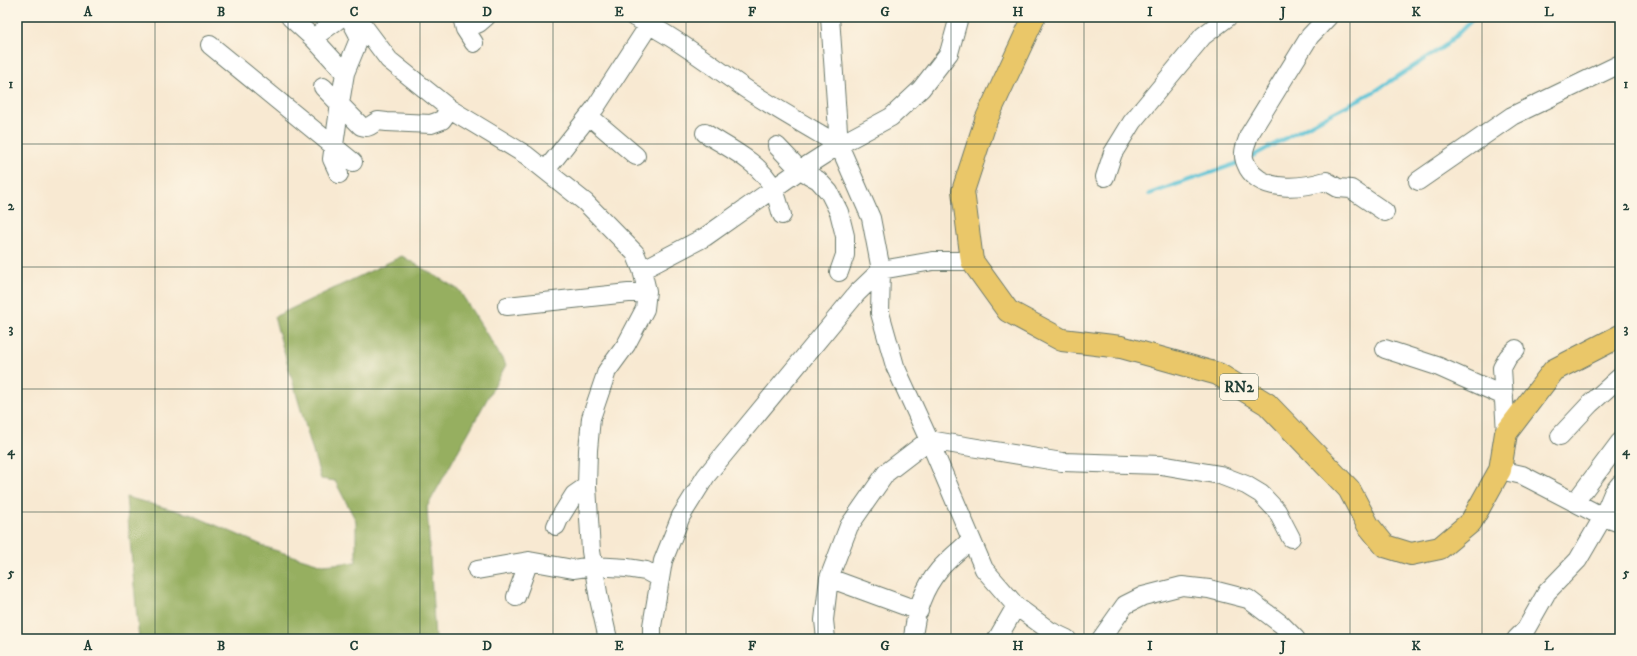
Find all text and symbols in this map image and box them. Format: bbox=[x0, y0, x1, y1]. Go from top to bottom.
text: A bbox=[83, 4, 93, 20]
text: B bbox=[217, 4, 225, 20]
text: C bbox=[350, 4, 359, 20]
text: D bbox=[482, 4, 492, 20]
text: E bbox=[614, 4, 624, 20]
text: F bbox=[748, 4, 757, 20]
text: G bbox=[880, 4, 890, 20]
text: H bbox=[1013, 4, 1024, 20]
text: I bbox=[1147, 4, 1153, 20]
text: J bbox=[1278, 4, 1286, 21]
text: K bbox=[1411, 4, 1421, 20]
text: L bbox=[1544, 4, 1554, 20]
text: 1 bbox=[9, 76, 14, 92]
text: 1 bbox=[1624, 76, 1629, 92]
text: 2 bbox=[8, 198, 15, 214]
text: 2 bbox=[1623, 198, 1630, 214]
text: 3 bbox=[9, 321, 14, 337]
text: 3 bbox=[1624, 321, 1629, 337]
road number: RN2 bbox=[1220, 374, 1258, 400]
text: 4 bbox=[6, 443, 15, 460]
text: 4 bbox=[1621, 443, 1630, 460]
text: 5 bbox=[7, 565, 15, 581]
text: 5 bbox=[1622, 565, 1630, 581]
text: A bbox=[83, 638, 93, 654]
text: B bbox=[217, 638, 225, 654]
text: C bbox=[350, 638, 359, 654]
text: D bbox=[482, 638, 492, 654]
text: E bbox=[614, 638, 624, 654]
text: F bbox=[748, 638, 757, 654]
text: G bbox=[880, 638, 890, 654]
text: H bbox=[1013, 638, 1024, 654]
text: I bbox=[1147, 638, 1153, 654]
text: J bbox=[1278, 638, 1286, 655]
text: K bbox=[1411, 638, 1421, 654]
text: L bbox=[1544, 638, 1554, 654]

